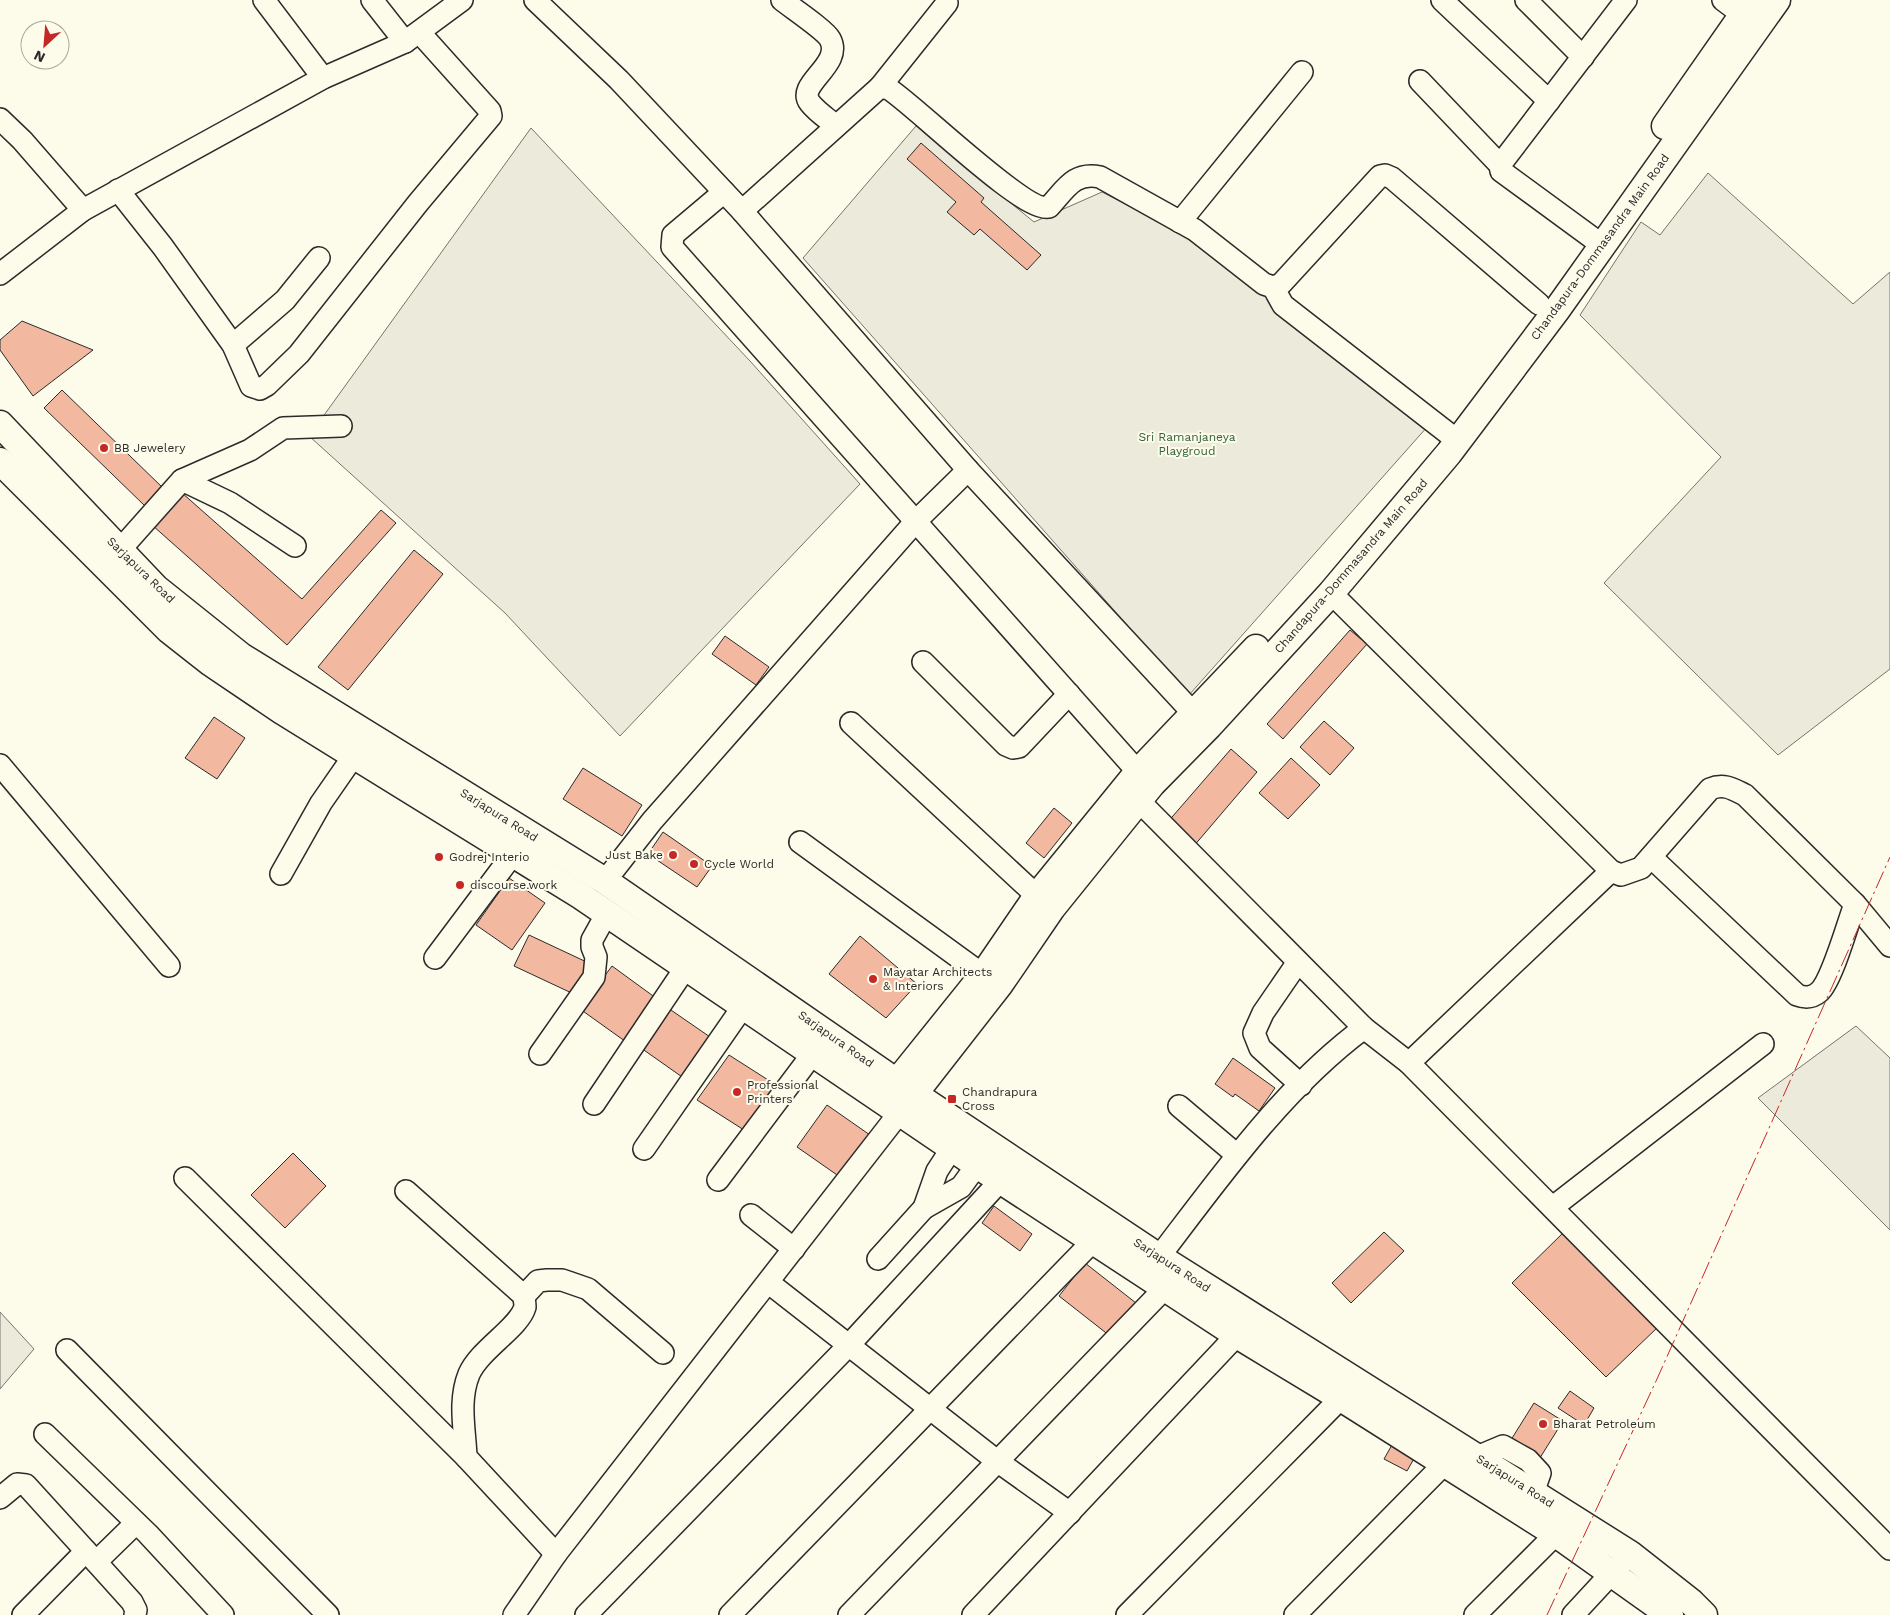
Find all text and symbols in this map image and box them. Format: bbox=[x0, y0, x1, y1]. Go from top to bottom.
north arrow bbox=[20, 20, 70, 70]
text: N bbox=[31, 47, 47, 66]
street label: Chandapura-Dommasandra Main Road bbox=[1528, 151, 1672, 343]
park label: Sri Ramanjaneya Playgroud bbox=[1138, 430, 1236, 458]
place label: BB Jewelery bbox=[114, 441, 186, 455]
marker: BB Jewelery bbox=[98, 442, 110, 454]
street label: Chandapura-Dommasandra Main Road bbox=[1271, 476, 1431, 656]
street label: Sarjapura Road bbox=[104, 534, 178, 606]
street label: Sarjapura Road bbox=[458, 786, 540, 844]
place label: Just Bake bbox=[605, 848, 663, 862]
marker: Just Bake bbox=[667, 849, 679, 861]
place label: Godrej Interio bbox=[449, 850, 529, 864]
marker: Godrej Interio bbox=[433, 851, 445, 863]
place label: Cycle World bbox=[704, 857, 774, 871]
marker: Cycle World bbox=[688, 858, 700, 870]
place label: discourse.work bbox=[470, 878, 557, 892]
marker: discourse.work bbox=[454, 879, 466, 891]
place label: Mayatar Architects & Interiors bbox=[883, 965, 992, 993]
marker: Mayatar Architects & Interiors bbox=[867, 973, 879, 985]
street label: Sarjapura Road bbox=[796, 1008, 876, 1070]
place label: Professional Printers bbox=[747, 1078, 819, 1106]
place label: Chandrapura Cross bbox=[962, 1085, 1038, 1113]
marker: Professional Printers bbox=[731, 1086, 743, 1098]
marker: Chandrapura Cross bbox=[946, 1093, 958, 1105]
street label: Sarjapura Road bbox=[1131, 1235, 1213, 1295]
place label: Bharat Petroleum bbox=[1553, 1417, 1656, 1431]
marker: Bharat Petroleum bbox=[1537, 1418, 1549, 1430]
street label: Sarjapura Road bbox=[1474, 1452, 1556, 1510]

